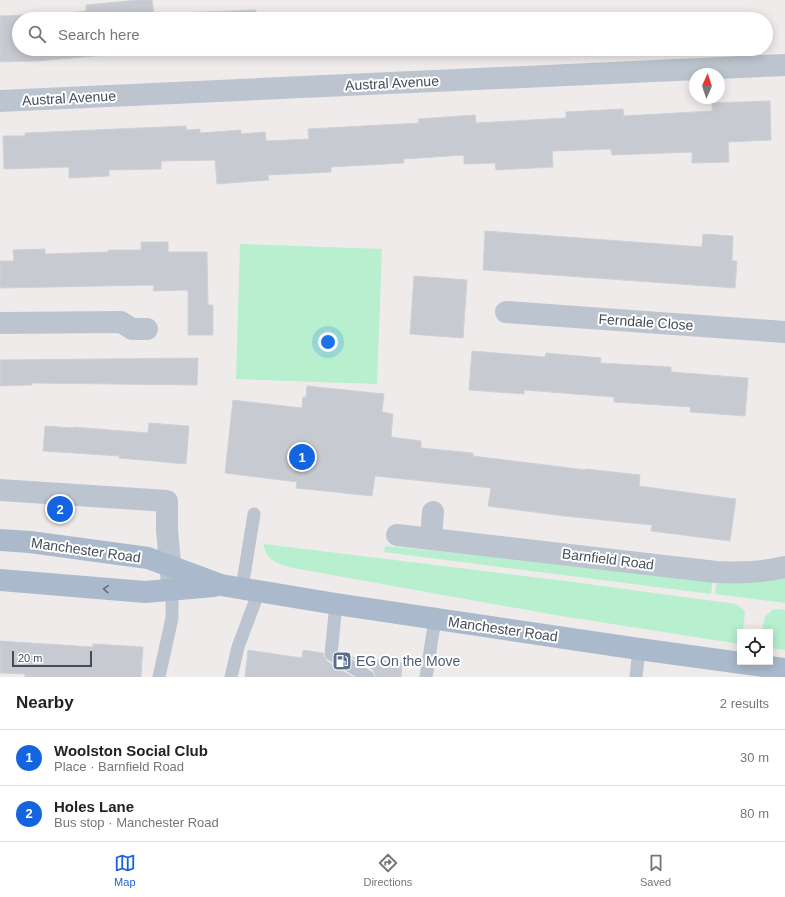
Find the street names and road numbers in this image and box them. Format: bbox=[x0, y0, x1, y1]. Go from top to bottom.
street label: Austral Avenue bbox=[345, 73, 440, 93]
street label: Austral Avenue bbox=[22, 88, 117, 108]
street label: Ferndale Close bbox=[598, 311, 694, 333]
street label: Manchester Road bbox=[30, 534, 142, 566]
street label: Barnfield Road bbox=[561, 545, 655, 573]
street label: Manchester Road bbox=[447, 613, 559, 645]

